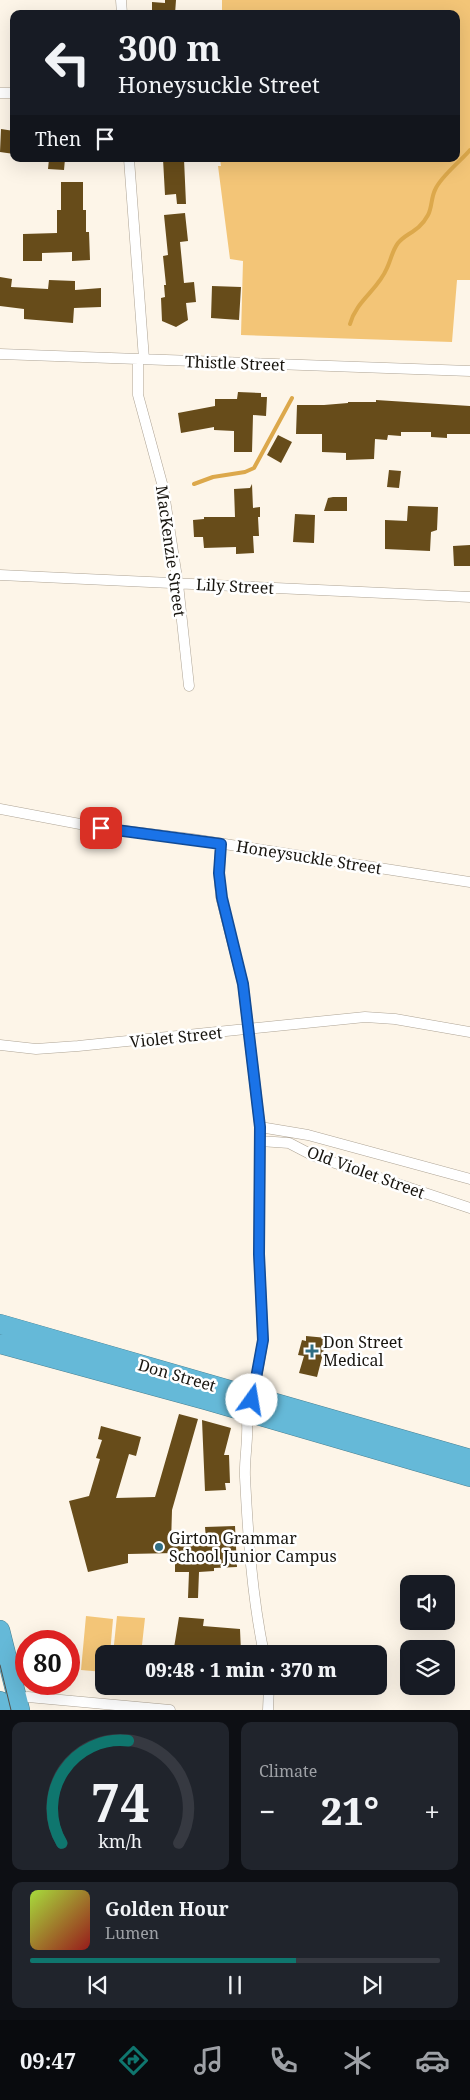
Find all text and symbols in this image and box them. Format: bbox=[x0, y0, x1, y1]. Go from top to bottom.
text: 300 m bbox=[118, 24, 221, 71]
icon: left bbox=[35, 30, 100, 95]
text: Honeysuckle Street bbox=[118, 69, 320, 99]
icon: arrive bbox=[91, 125, 119, 153]
text: Then bbox=[35, 126, 81, 152]
street label: Thistle Street bbox=[185, 350, 286, 376]
street label: MacKenzie Street bbox=[151, 484, 191, 618]
street label: Lily Street bbox=[196, 573, 275, 599]
pin bbox=[80, 807, 122, 849]
icon: arrive bbox=[87, 814, 115, 842]
street label: Honeysuckle Street bbox=[235, 835, 384, 879]
street label: Violet Street bbox=[129, 1021, 224, 1053]
street label: Old Violet Street bbox=[304, 1140, 428, 1204]
place label: Don Street Medical bbox=[323, 1331, 403, 1371]
marker: Don Street Medical bbox=[305, 1344, 319, 1358]
street label: Don Street bbox=[136, 1353, 219, 1397]
position arrow bbox=[225, 1373, 277, 1425]
place label: Girton Grammar School Junior Campus bbox=[169, 1527, 337, 1567]
marker: Girton Grammar School Junior Campus bbox=[153, 1541, 165, 1553]
map controls bbox=[400, 1575, 455, 1695]
button: sound bbox=[400, 1575, 455, 1630]
speed limit sign: 80 bbox=[15, 1630, 80, 1695]
button: layers bbox=[400, 1640, 455, 1695]
text: 09:48 · 1 min · 370 m bbox=[145, 1657, 337, 1683]
text: Climate bbox=[259, 1760, 317, 1782]
text: 74 bbox=[91, 1766, 150, 1837]
text: 21° bbox=[321, 1784, 379, 1836]
text: − bbox=[259, 1792, 275, 1830]
text: + bbox=[424, 1792, 440, 1830]
text: km/h bbox=[99, 1829, 142, 1853]
text: Golden Hour bbox=[105, 1896, 229, 1922]
text: Lumen bbox=[105, 1922, 159, 1944]
icon: previous bbox=[84, 1971, 112, 1999]
icon: pause bbox=[221, 1971, 249, 1999]
icon: next bbox=[358, 1971, 386, 1999]
icon: directions bbox=[116, 2043, 151, 2078]
icon: music bbox=[191, 2043, 226, 2078]
icon: phone bbox=[266, 2043, 301, 2078]
icon: climate bbox=[340, 2043, 375, 2078]
icon: car bbox=[415, 2043, 450, 2078]
text: 09:47 bbox=[20, 2045, 76, 2075]

